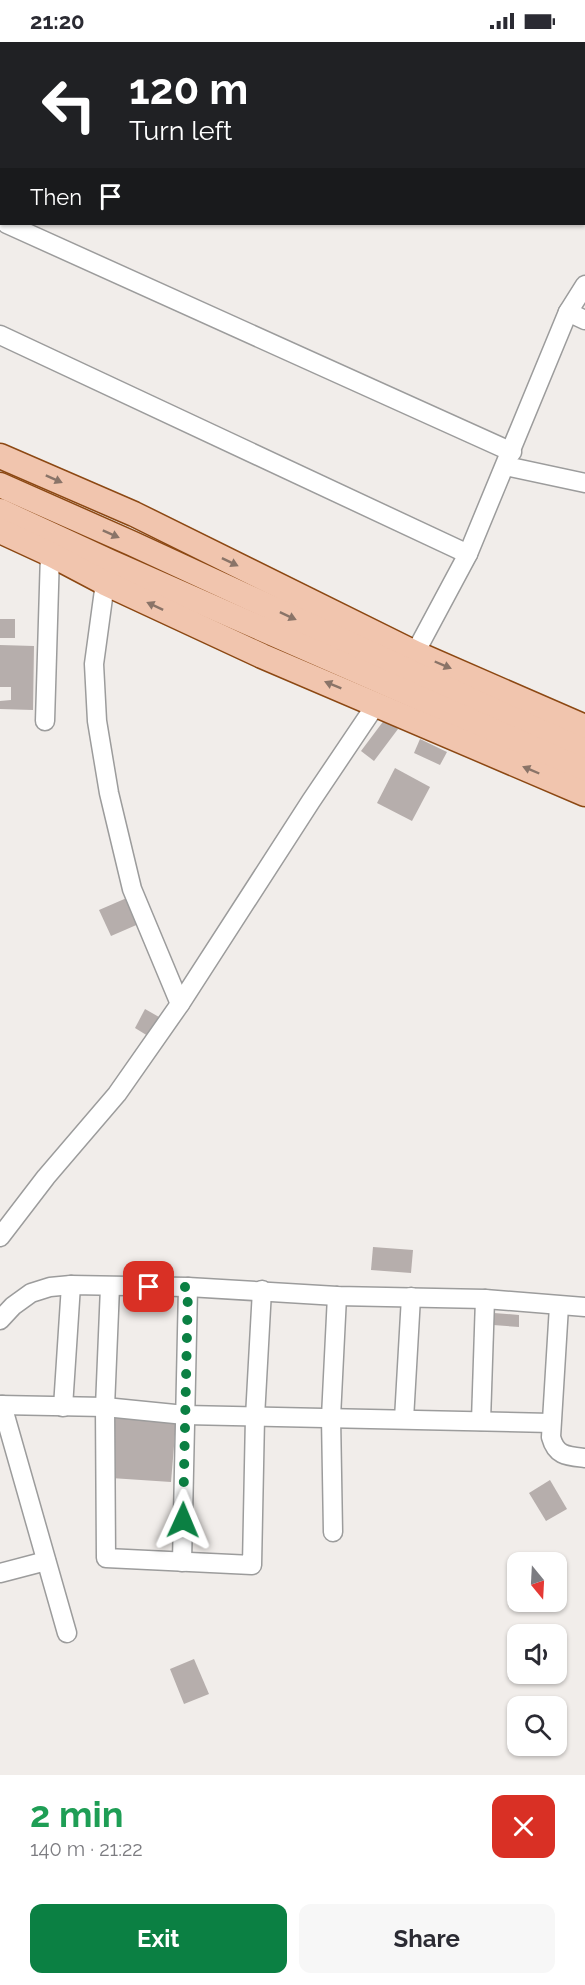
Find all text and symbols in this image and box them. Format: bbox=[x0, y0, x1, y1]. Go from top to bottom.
text: 21:20 bbox=[30, 8, 85, 34]
text: 120 m bbox=[129, 65, 248, 114]
icon: left bbox=[30, 66, 108, 144]
text: Turn left bbox=[129, 115, 232, 146]
icon: arrive bbox=[94, 180, 127, 213]
text: Then bbox=[30, 184, 82, 210]
one-way arrow bbox=[45, 474, 63, 484]
one-way arrow bbox=[102, 530, 120, 540]
one-way arrow bbox=[222, 557, 239, 566]
one-way arrow bbox=[146, 602, 163, 611]
one-way arrow bbox=[280, 611, 297, 620]
one-way arrow bbox=[435, 660, 453, 670]
one-way arrow bbox=[324, 680, 342, 689]
one-way arrow bbox=[523, 766, 540, 775]
pin bbox=[123, 1261, 174, 1312]
icon: arrive bbox=[132, 1270, 165, 1303]
position arrow bbox=[151, 1488, 215, 1552]
north arrow bbox=[507, 1552, 567, 1612]
map controls bbox=[507, 1552, 567, 1756]
button: sound bbox=[507, 1624, 567, 1684]
button: search bbox=[507, 1696, 567, 1756]
text: 2 min bbox=[30, 1793, 123, 1835]
button: close bbox=[492, 1795, 555, 1858]
text: 140 m · 21:22 bbox=[30, 1837, 143, 1861]
button: Exit bbox=[30, 1904, 287, 1973]
button: Share bbox=[299, 1904, 555, 1973]

